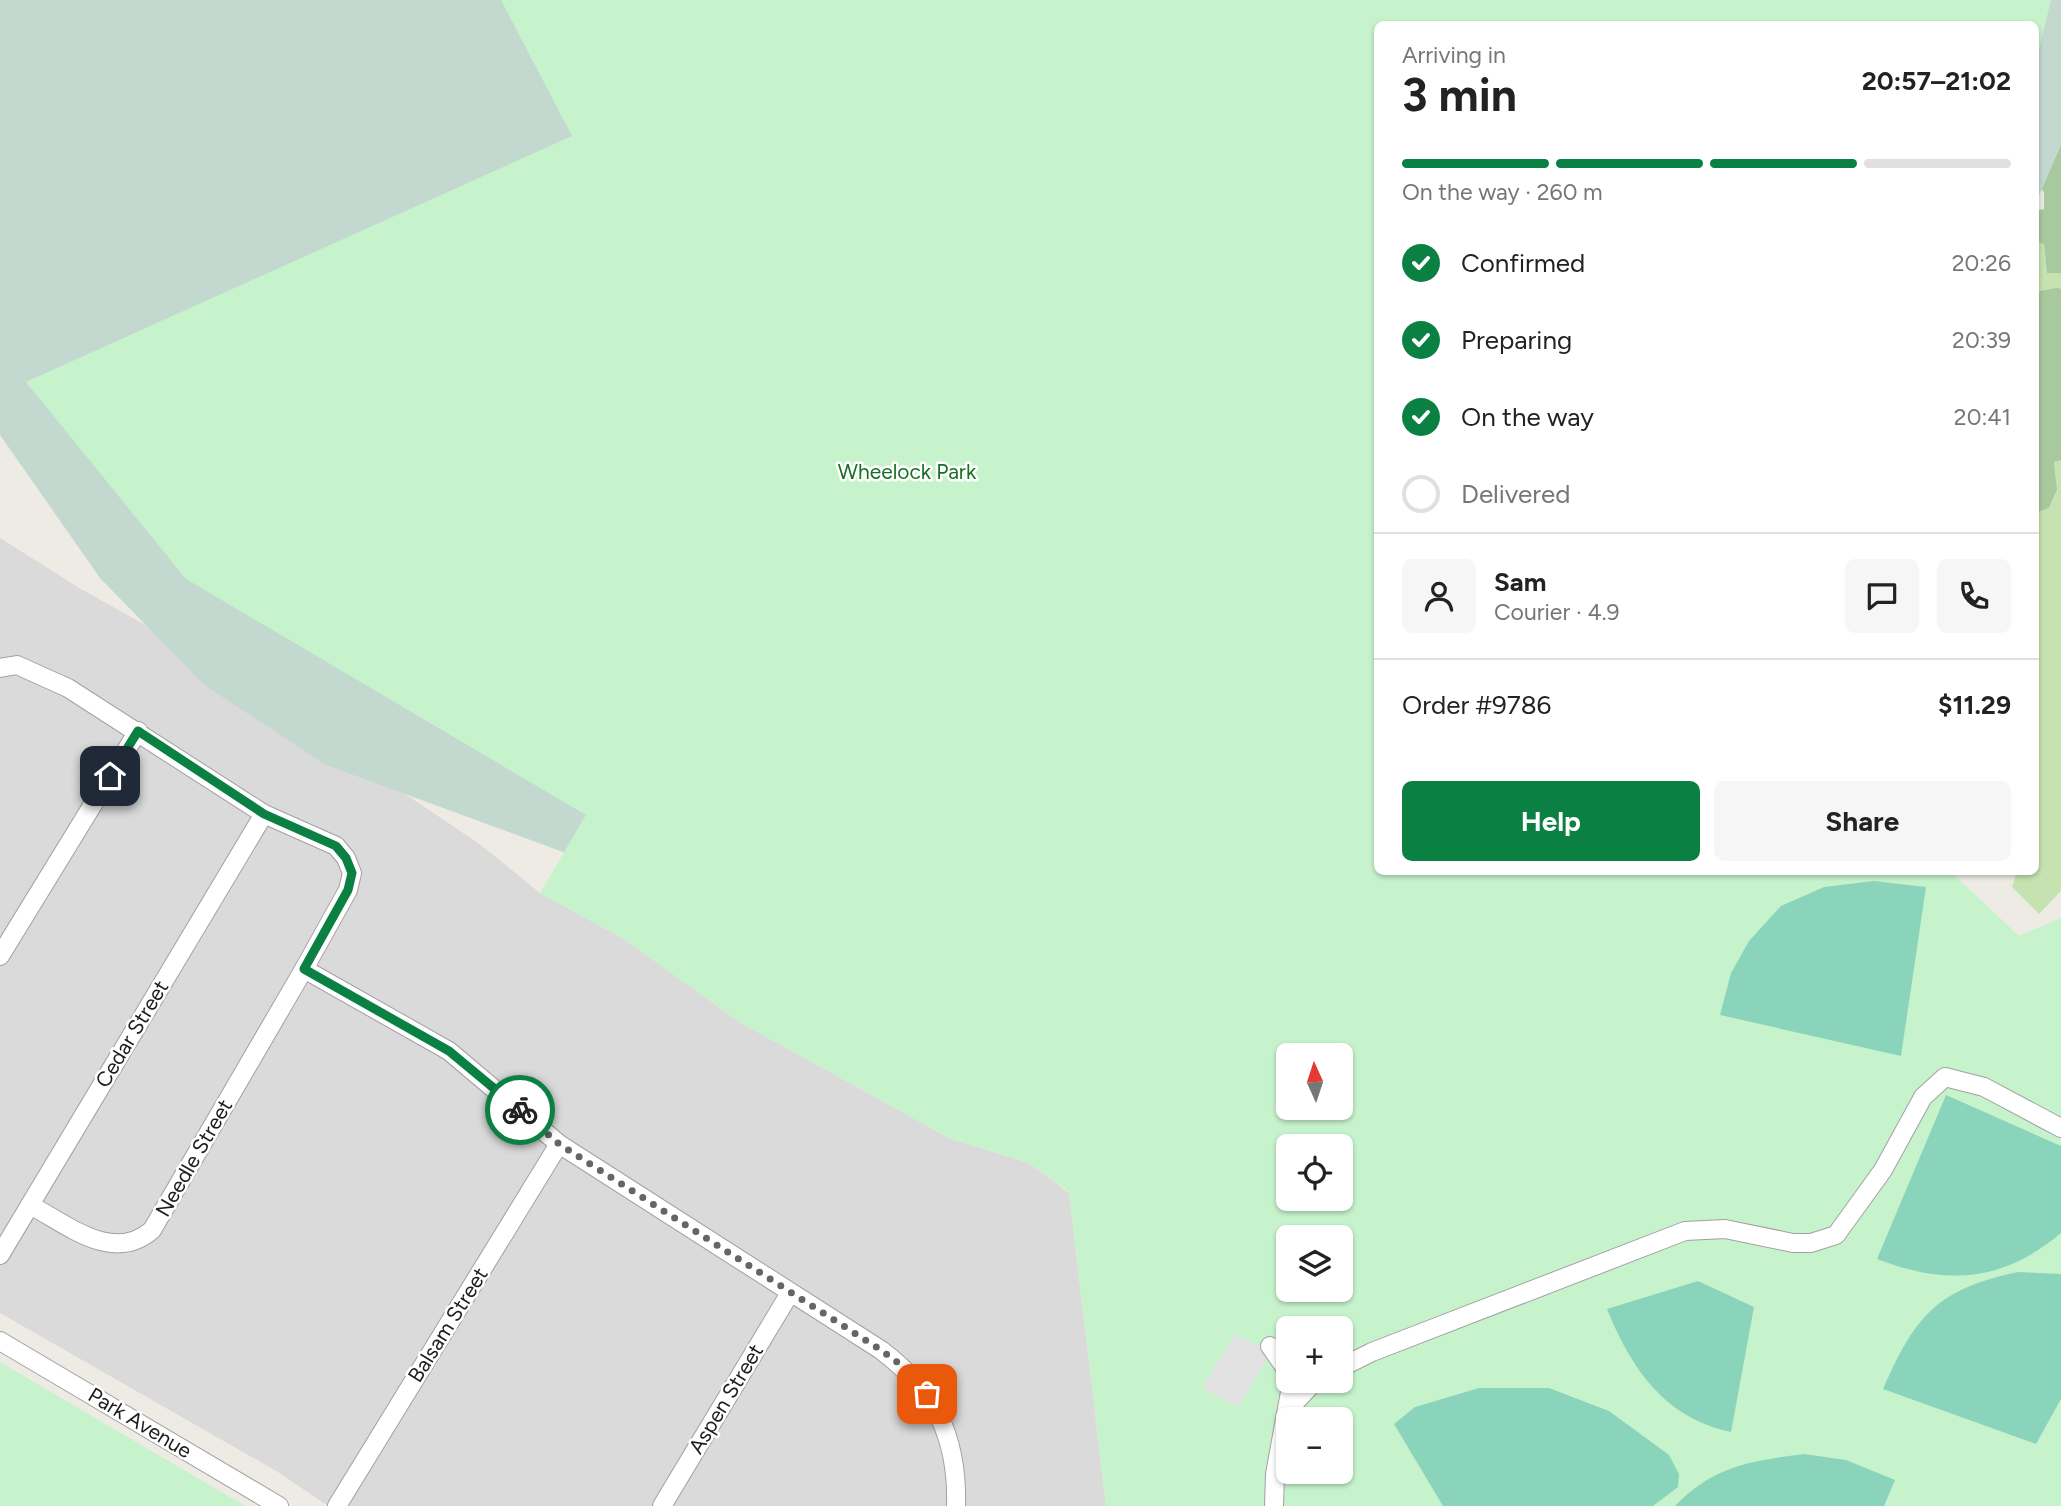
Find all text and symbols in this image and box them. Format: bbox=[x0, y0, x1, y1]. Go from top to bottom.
text: Arriving in bbox=[1402, 41, 1506, 69]
text: 20:57–21:02 bbox=[1862, 65, 2011, 97]
text: 3 min bbox=[1402, 67, 1517, 123]
text: On the way · 260 m bbox=[1402, 178, 1603, 206]
icon: check bbox=[1402, 244, 1440, 282]
text: Confirmed bbox=[1461, 247, 1585, 279]
text: 20:26 bbox=[1952, 249, 2011, 277]
icon: check bbox=[1402, 321, 1440, 359]
text: Preparing bbox=[1461, 324, 1572, 356]
text: 20:39 bbox=[1952, 326, 2011, 354]
icon: check bbox=[1402, 398, 1440, 436]
text: On the way bbox=[1461, 401, 1594, 433]
text: 20:41 bbox=[1954, 403, 2011, 431]
park label: Wheelock Park bbox=[838, 459, 977, 484]
text: Delivered bbox=[1461, 478, 1570, 510]
button: person bbox=[1402, 559, 1476, 633]
button: chat bbox=[1845, 559, 1919, 633]
button: phone bbox=[1937, 559, 2011, 633]
text: Sam bbox=[1494, 566, 1546, 598]
text: Courier · 4.9 bbox=[1494, 598, 1620, 626]
text: Order #9786 bbox=[1402, 689, 1551, 721]
text: $11.29 bbox=[1938, 689, 2011, 721]
pin bbox=[80, 746, 140, 806]
icon: home bbox=[91, 757, 129, 795]
button: Help bbox=[1402, 781, 1700, 861]
button: Share bbox=[1714, 781, 2011, 861]
street label: Cedar Street bbox=[90, 976, 173, 1092]
north arrow bbox=[1276, 1043, 1353, 1120]
map controls bbox=[1276, 1043, 1353, 1484]
courier bbox=[485, 1075, 555, 1145]
icon: bike bbox=[501, 1091, 539, 1129]
street label: Needle Street bbox=[150, 1094, 237, 1221]
button: locate bbox=[1276, 1134, 1353, 1211]
button: layers bbox=[1276, 1225, 1353, 1302]
street label: Balsam Street bbox=[402, 1263, 493, 1387]
button: + bbox=[1276, 1316, 1353, 1393]
street label: Aspen Street bbox=[683, 1339, 768, 1458]
pin bbox=[897, 1364, 957, 1424]
icon: bag bbox=[908, 1375, 946, 1413]
street label: Park Avenue bbox=[84, 1382, 196, 1463]
button: − bbox=[1276, 1407, 1353, 1484]

